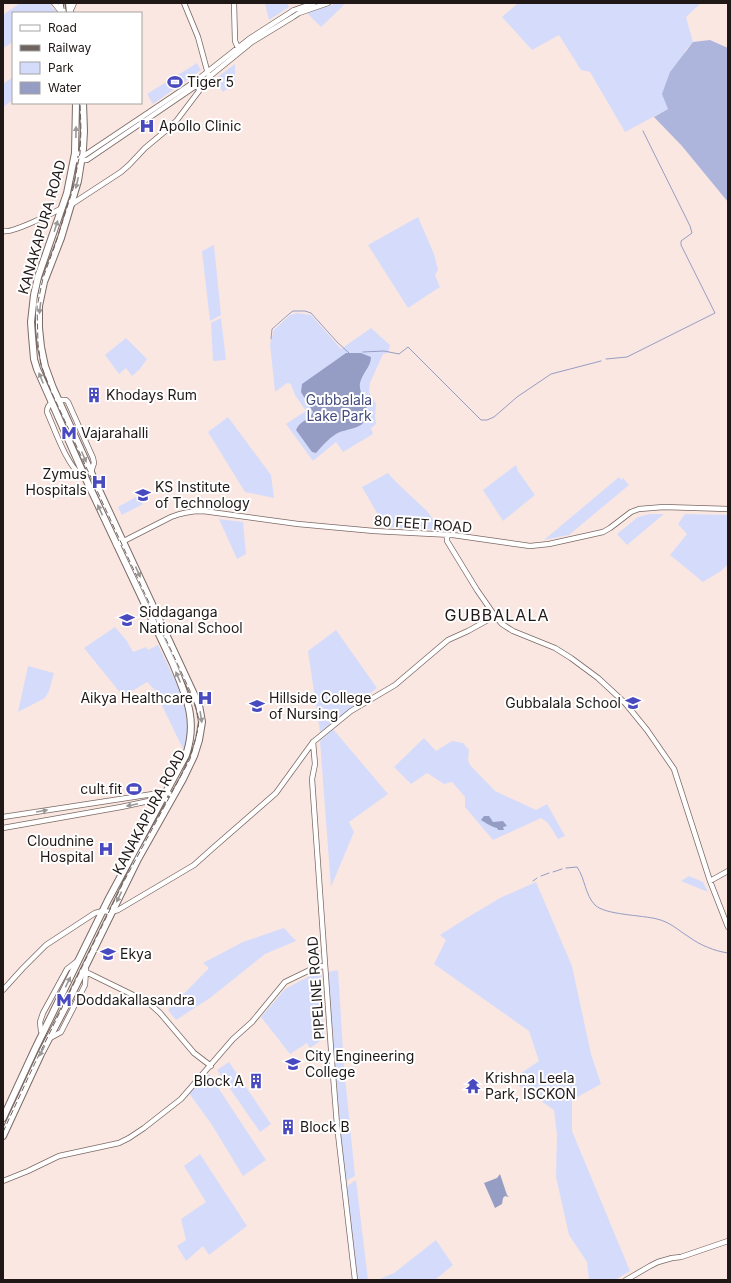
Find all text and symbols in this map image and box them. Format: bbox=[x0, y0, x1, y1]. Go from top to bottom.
legend bbox=[12, 12, 142, 104]
text: Road bbox=[48, 20, 77, 35]
text: Railway bbox=[48, 40, 92, 55]
text: Park bbox=[48, 60, 74, 75]
sports icon: Tiger 5 bbox=[166, 73, 184, 91]
place label: Tiger 5 bbox=[187, 73, 234, 90]
text: Water bbox=[48, 80, 82, 95]
hospital icon: Apollo Clinic bbox=[138, 117, 156, 135]
place label: Apollo Clinic bbox=[159, 117, 241, 134]
one-way arrow bbox=[73, 125, 79, 138]
street label: KANAKAPURA ROAD bbox=[14, 158, 69, 296]
one-way arrow bbox=[74, 178, 80, 190]
one-way arrow bbox=[53, 219, 59, 231]
one-way arrow bbox=[36, 302, 43, 314]
one-way arrow bbox=[38, 372, 44, 384]
building icon: Khodays Rum bbox=[85, 386, 103, 404]
place label: Khodays Rum bbox=[106, 386, 197, 403]
park label: Gubbalala Lake Park bbox=[306, 391, 372, 424]
metro station icon: Vajarahalli bbox=[60, 424, 78, 442]
place label: Vajarahalli bbox=[81, 424, 149, 441]
one-way arrow bbox=[81, 451, 87, 462]
place label: Zymus Hospitals bbox=[26, 465, 87, 498]
hospital icon: Zymus Hospitals bbox=[90, 473, 108, 491]
place label: KS Institute of Technology bbox=[155, 478, 250, 511]
school or university icon: KS Institute of Technology bbox=[134, 486, 152, 504]
one-way arrow bbox=[97, 504, 103, 515]
street label: 80 FEET ROAD bbox=[373, 512, 473, 535]
one-way arrow bbox=[135, 567, 141, 579]
place label: Siddaganga National School bbox=[139, 603, 243, 636]
district label: GUBBALALA bbox=[445, 605, 550, 625]
school or university icon: Siddaganga National School bbox=[118, 611, 136, 629]
one-way arrow bbox=[175, 672, 181, 683]
place label: Aikya Healthcare bbox=[80, 689, 193, 706]
hospital icon: Aikya Healthcare bbox=[196, 689, 214, 707]
place label: Hillside College of Nursing bbox=[269, 689, 371, 722]
place label: Gubbalala School bbox=[505, 694, 621, 711]
school or university icon: Gubbalala School bbox=[624, 694, 642, 712]
school or university icon: Hillside College of Nursing bbox=[248, 697, 266, 715]
one-way arrow bbox=[198, 711, 204, 723]
street label: KANAKAPURA ROAD bbox=[108, 746, 189, 877]
place label: cult.fit bbox=[80, 780, 122, 797]
sports icon: cult.fit bbox=[125, 780, 143, 798]
one-way arrow bbox=[126, 802, 138, 808]
one-way arrow bbox=[35, 808, 48, 814]
place label: Cloudnine Hospital bbox=[27, 832, 94, 865]
hospital icon: Cloudnine Hospital bbox=[97, 840, 115, 858]
one-way arrow bbox=[116, 892, 122, 903]
street label: PIPELINE ROAD bbox=[303, 936, 328, 1040]
school or university icon: Ekya bbox=[99, 945, 117, 963]
place label: Ekya bbox=[120, 945, 152, 962]
one-way arrow bbox=[65, 976, 71, 988]
metro station icon: Doddakallasandra bbox=[55, 991, 73, 1009]
place label: Doddakallasandra bbox=[76, 991, 195, 1008]
one-way arrow bbox=[39, 1046, 46, 1057]
place label: City Engineering College bbox=[305, 1047, 414, 1080]
school or university icon: City Engineering College bbox=[284, 1055, 302, 1073]
place label: Krishna Leela Park, ISCKON bbox=[485, 1069, 576, 1102]
place label: Block A bbox=[194, 1072, 244, 1089]
building icon: Block A bbox=[247, 1072, 265, 1090]
temple icon: Krishna Leela Park, ISCKON bbox=[464, 1077, 482, 1095]
building icon: Block B bbox=[279, 1118, 297, 1136]
place label: Block B bbox=[300, 1118, 350, 1135]

